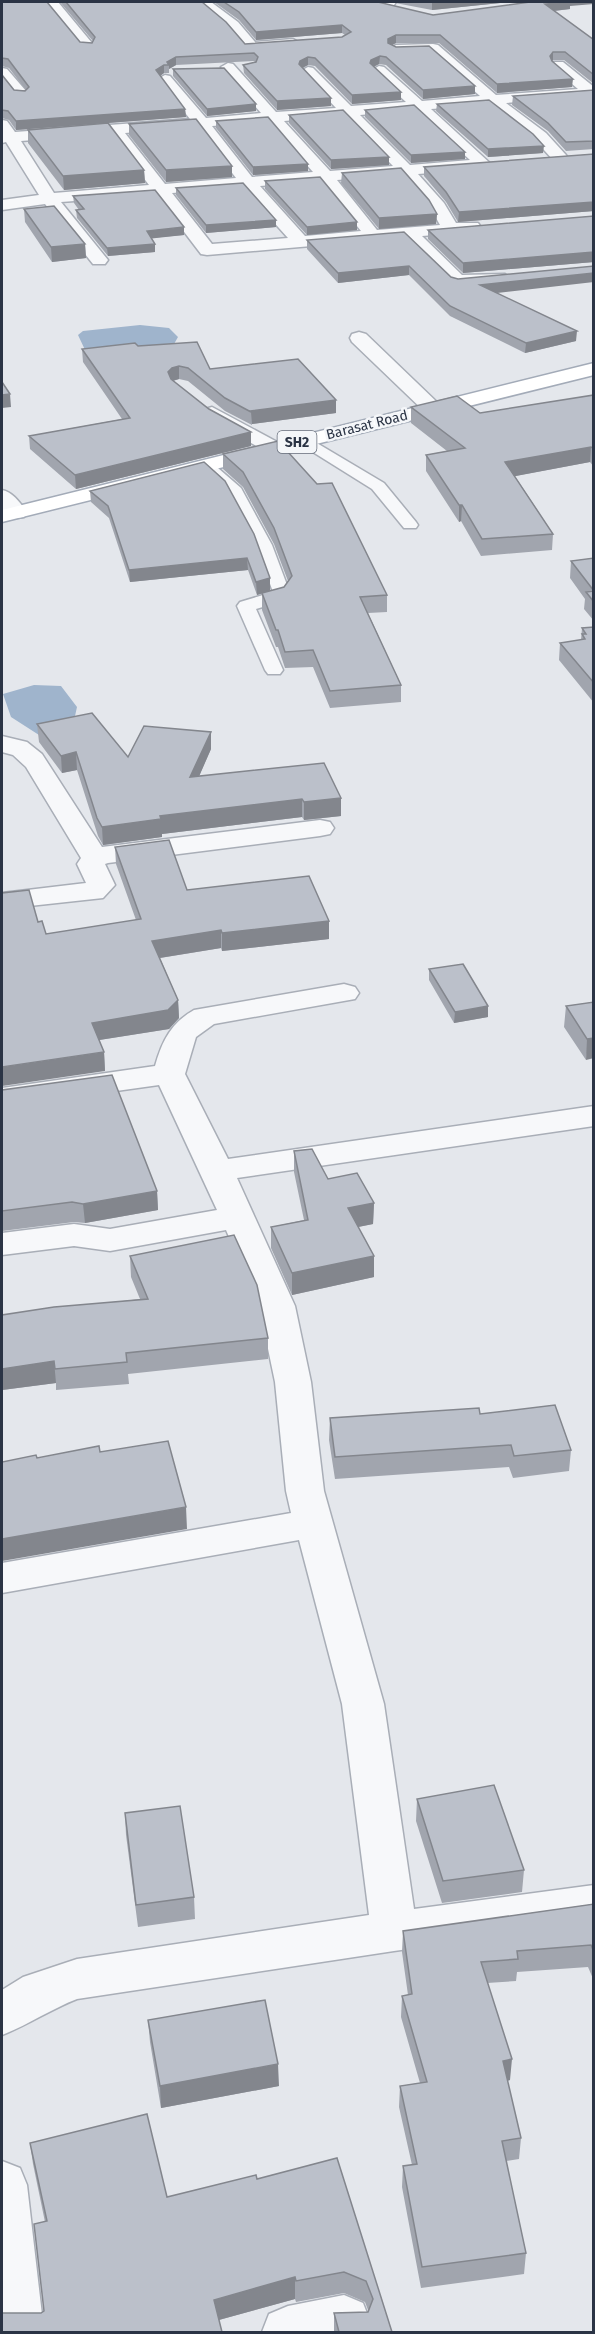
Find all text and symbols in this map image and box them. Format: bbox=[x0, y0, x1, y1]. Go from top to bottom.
street label: Barasat Road bbox=[324, 407, 410, 443]
road number: SH2 bbox=[278, 431, 316, 453]

